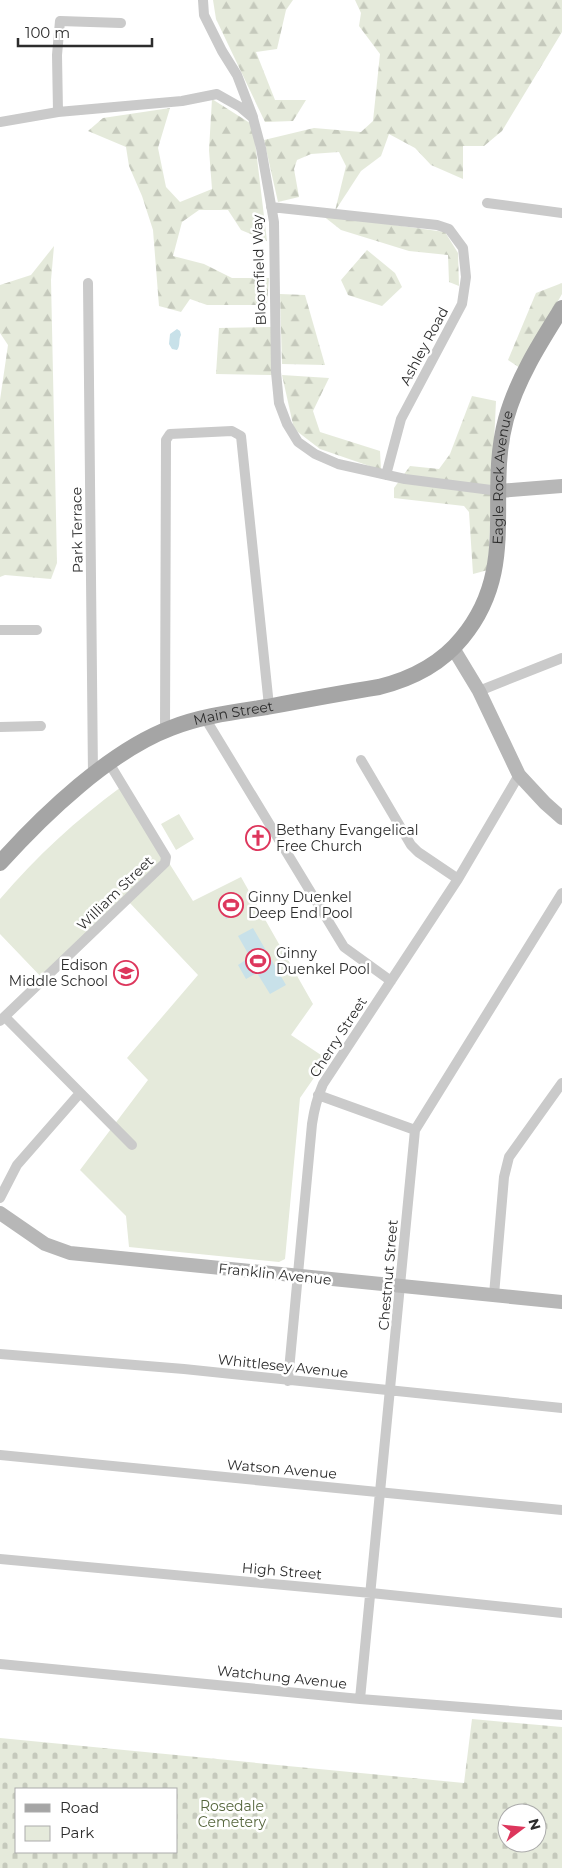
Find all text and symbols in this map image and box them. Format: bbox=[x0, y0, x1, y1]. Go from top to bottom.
scale bar bbox=[18, 15, 151, 47]
text: 100 m bbox=[25, 23, 70, 42]
street label: Bloomfield Way bbox=[248, 214, 270, 326]
street label: Ashley Road bbox=[396, 304, 452, 388]
street label: Eagle Rock Avenue bbox=[488, 408, 517, 545]
street label: Park Terrace bbox=[67, 487, 87, 573]
street label: Main Street bbox=[191, 697, 275, 729]
place label: Bethany Evangelical Free Church bbox=[276, 821, 419, 855]
church icon: Bethany Evangelical Free Church bbox=[245, 825, 271, 851]
street label: William Street bbox=[73, 852, 157, 934]
place label: Ginny Duenkel Deep End Pool bbox=[248, 888, 353, 922]
sports icon: Ginny Duenkel Deep End Pool bbox=[218, 892, 244, 918]
place label: Ginny Duenkel Pool bbox=[276, 944, 370, 978]
sports icon: Ginny Duenkel Pool bbox=[245, 948, 271, 974]
place label: Edison Middle School bbox=[9, 956, 108, 990]
school or university icon: Edison Middle School bbox=[113, 960, 139, 986]
street label: Cherry Street bbox=[305, 993, 371, 1081]
street label: Chestnut Street bbox=[374, 1219, 402, 1331]
street label: Franklin Avenue bbox=[218, 1259, 332, 1289]
street label: Whittlesey Avenue bbox=[217, 1350, 349, 1382]
street label: Watson Avenue bbox=[226, 1455, 338, 1483]
street label: High Street bbox=[241, 1559, 323, 1583]
street label: Watchung Avenue bbox=[216, 1661, 348, 1693]
legend bbox=[15, 1788, 178, 1853]
park label: Rosedale Cemetery bbox=[198, 1797, 267, 1831]
text: Road bbox=[60, 1798, 99, 1817]
north arrow bbox=[497, 1803, 547, 1853]
text: N bbox=[524, 1816, 545, 1832]
text: Park bbox=[60, 1823, 94, 1842]

